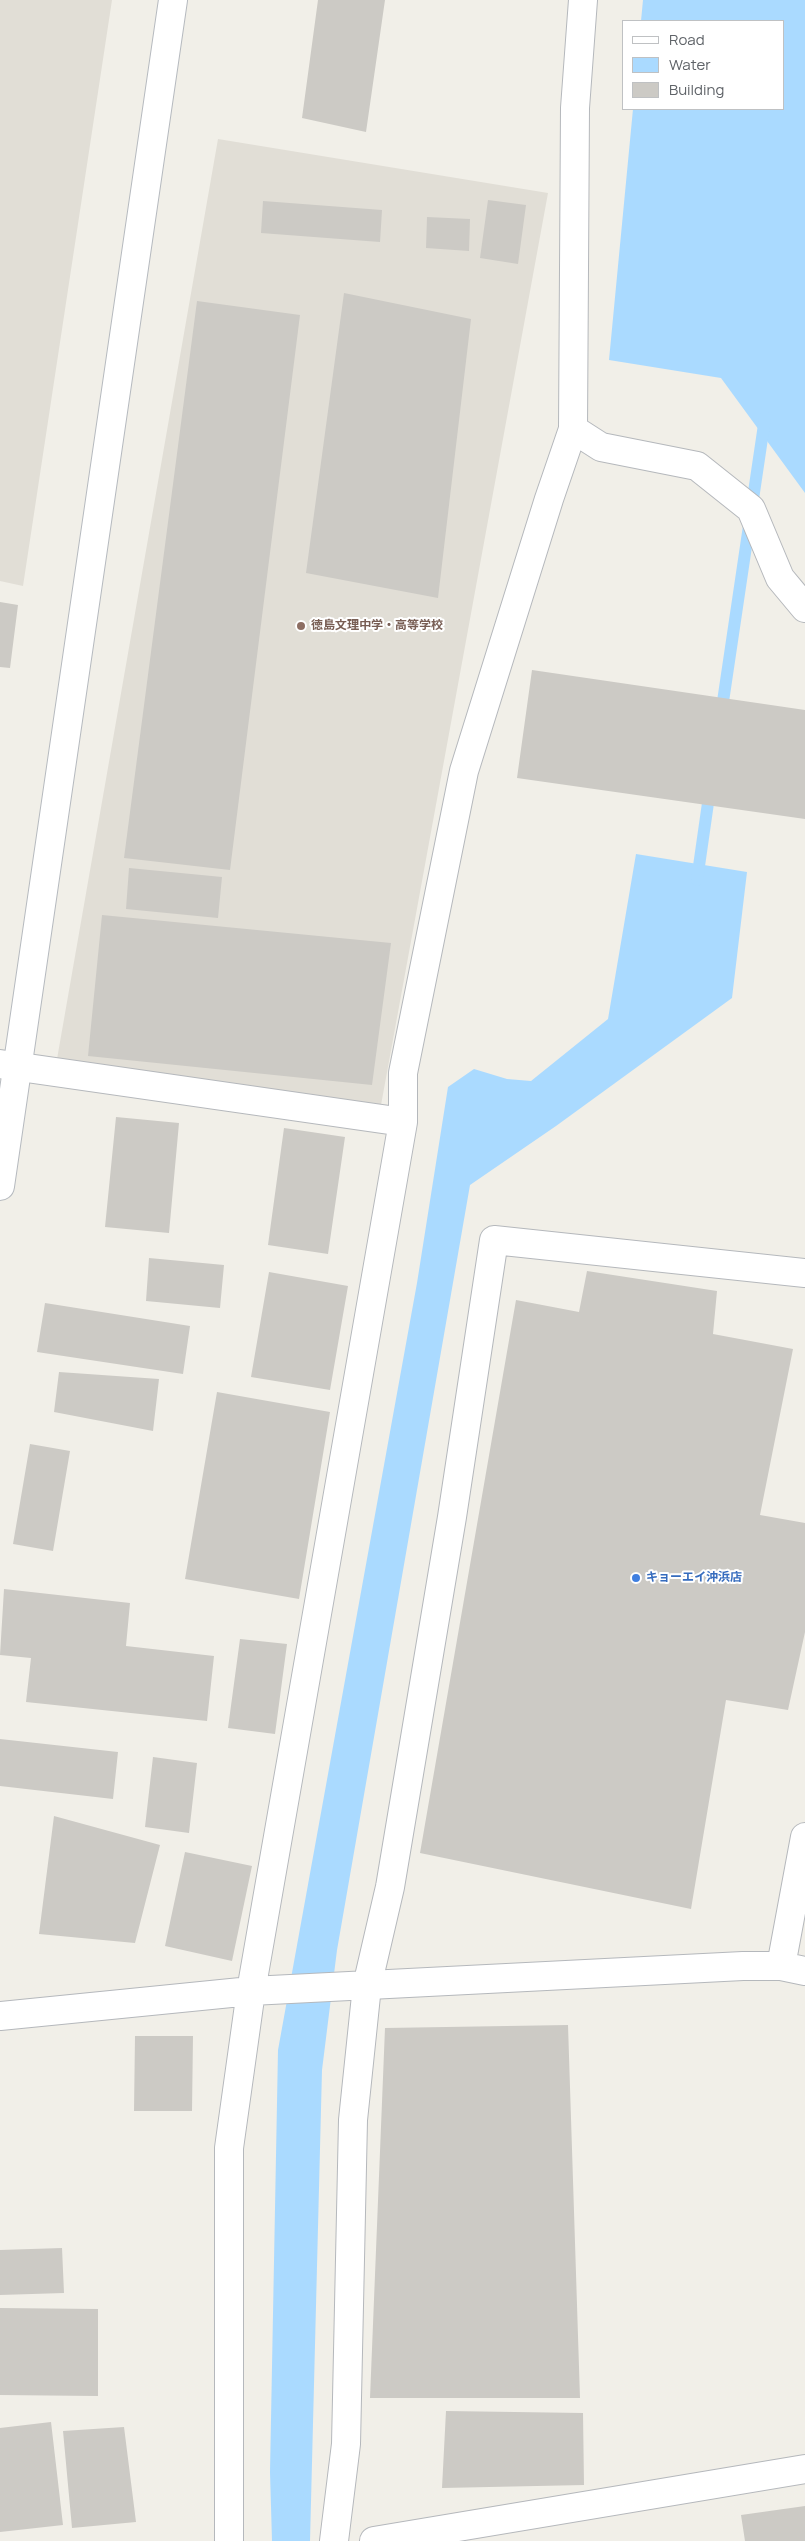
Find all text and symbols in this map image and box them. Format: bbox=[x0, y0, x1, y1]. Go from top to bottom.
legend bbox=[622, 20, 785, 110]
text: Road bbox=[669, 29, 705, 50]
text: Water bbox=[669, 54, 711, 75]
text: Building bbox=[669, 79, 724, 100]
place label: 徳島文理中学・高等学校 bbox=[311, 619, 443, 633]
marker: 徳島文理中学・高等学校 bbox=[295, 620, 307, 632]
place label: キョーエイ沖浜店 bbox=[646, 1571, 742, 1585]
marker: キョーエイ沖浜店 bbox=[630, 1572, 642, 1584]

